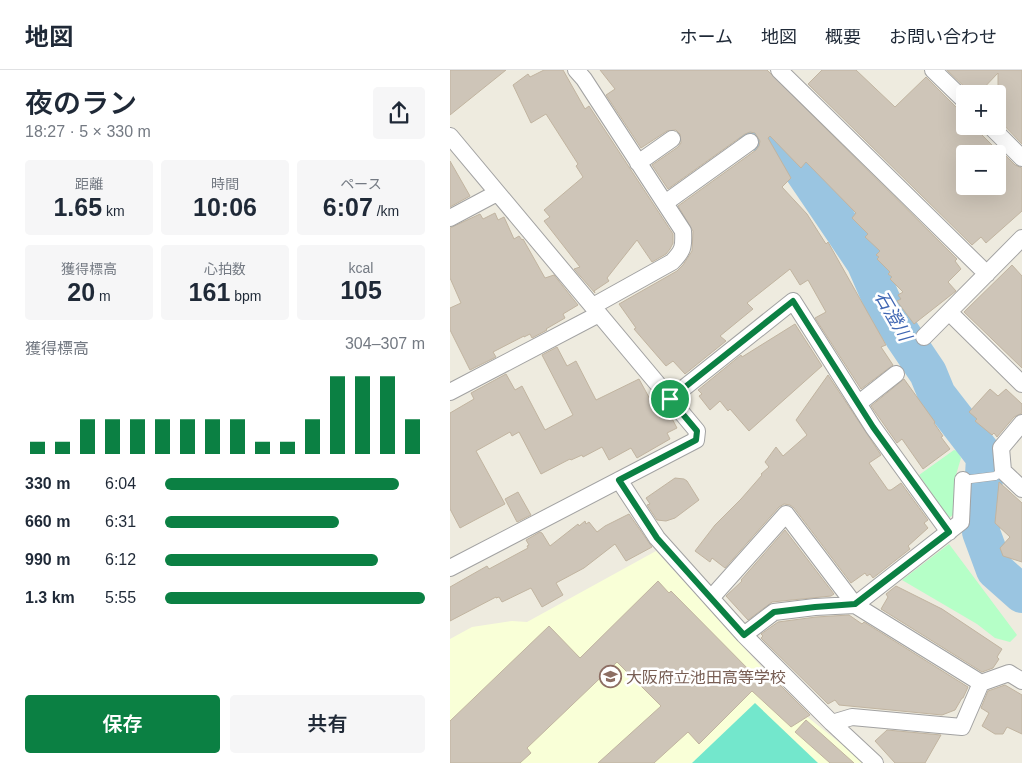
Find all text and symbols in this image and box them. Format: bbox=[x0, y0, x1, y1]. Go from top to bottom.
text: 地図 bbox=[25, 23, 73, 50]
text: ホーム bbox=[680, 27, 733, 47]
text: 地図 bbox=[761, 27, 797, 47]
text: 概要 bbox=[825, 27, 861, 47]
text: お問い合わせ bbox=[889, 27, 997, 47]
map controls bbox=[956, 85, 1006, 195]
button: + bbox=[956, 85, 1006, 135]
button: share bbox=[373, 87, 425, 139]
text: 夜のラン bbox=[25, 88, 137, 119]
text: 18:27 · 5 × 330 m bbox=[25, 123, 151, 140]
button: − bbox=[956, 145, 1006, 195]
text: 距離 bbox=[75, 176, 103, 192]
text: 時間 bbox=[211, 176, 239, 192]
text: ペース bbox=[340, 176, 382, 192]
text: 1.65 bbox=[53, 193, 102, 221]
text: 10:06 bbox=[193, 193, 257, 221]
text: 6:07 bbox=[323, 193, 373, 221]
text: km bbox=[102, 203, 125, 219]
text: /km bbox=[373, 203, 399, 219]
text: kcal bbox=[349, 260, 373, 276]
text: 獲得標高 bbox=[61, 261, 117, 277]
text: 心拍数 bbox=[204, 261, 246, 277]
text: 105 bbox=[340, 276, 382, 304]
text: 20 bbox=[67, 278, 95, 306]
text: 161 bbox=[189, 278, 230, 306]
text: m bbox=[95, 288, 111, 304]
text: bpm bbox=[230, 288, 261, 304]
water label: 石澄川 bbox=[871, 288, 916, 346]
text: 304–307 m bbox=[345, 335, 425, 352]
text: 獲得標高 bbox=[25, 340, 89, 357]
pin bbox=[649, 378, 691, 420]
icon: arrive bbox=[656, 385, 684, 413]
text: 330 m bbox=[25, 475, 70, 492]
text: 6:04 bbox=[105, 475, 136, 492]
text: 660 m bbox=[25, 513, 70, 530]
text: 6:31 bbox=[105, 513, 136, 530]
text: 990 m bbox=[25, 551, 70, 568]
text: 6:12 bbox=[105, 551, 136, 568]
text: 1.3 km bbox=[25, 589, 75, 606]
text: 5:55 bbox=[105, 589, 136, 606]
school or university icon: 大阪府立池田高等学校 bbox=[598, 665, 622, 689]
place label: 大阪府立池田高等学校 bbox=[626, 669, 786, 686]
button: 保存 bbox=[25, 695, 220, 753]
button: 共有 bbox=[230, 695, 425, 753]

